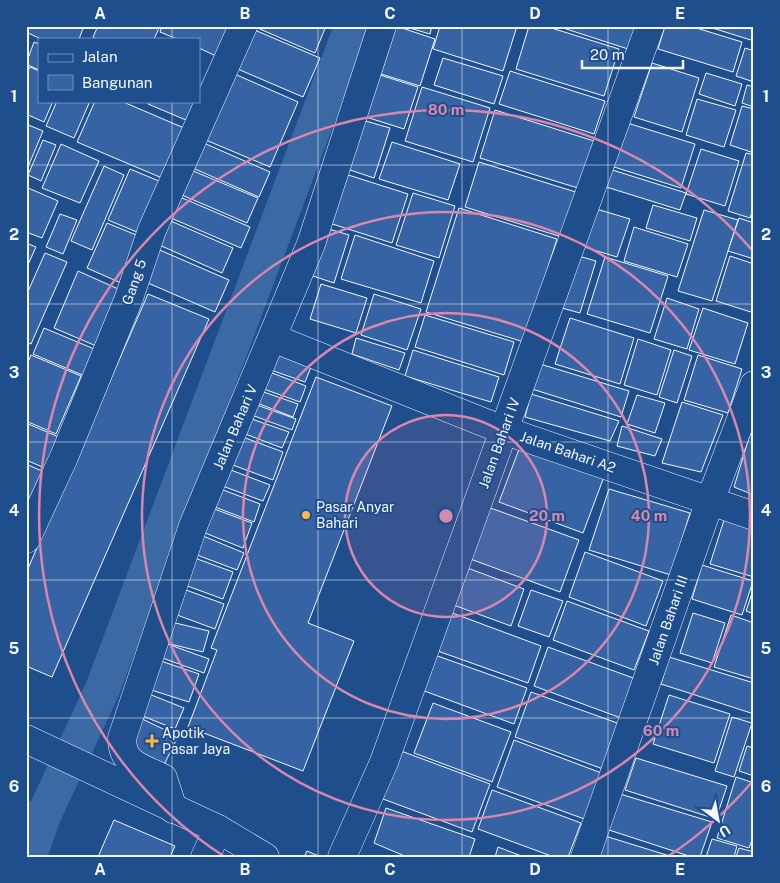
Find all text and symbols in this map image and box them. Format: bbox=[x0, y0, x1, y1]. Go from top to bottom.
text: A bbox=[94, 4, 106, 23]
text: B bbox=[240, 4, 251, 23]
text: C bbox=[384, 4, 396, 23]
text: D bbox=[529, 4, 541, 23]
text: E bbox=[675, 4, 685, 23]
legend bbox=[38, 38, 200, 102]
scale bar bbox=[582, 38, 684, 70]
text: 20 m bbox=[590, 46, 625, 63]
text: Jalan bbox=[82, 48, 118, 65]
text: Bangunan bbox=[82, 74, 153, 91]
text: 1 bbox=[11, 87, 17, 106]
text: 1 bbox=[763, 87, 769, 106]
text: 80 m bbox=[428, 101, 464, 118]
text: 2 bbox=[9, 225, 19, 244]
text: 2 bbox=[761, 225, 771, 244]
street label: Gang 5 bbox=[119, 257, 149, 307]
text: 3 bbox=[9, 363, 19, 382]
text: 3 bbox=[761, 363, 771, 382]
street label: Jalan Bahari V bbox=[210, 381, 260, 472]
street label: Jalan Bahari IV bbox=[475, 395, 523, 490]
street label: Jalan Bahari A2 bbox=[518, 428, 618, 476]
place label: Pasar Anyar Bahari bbox=[316, 499, 395, 531]
text: 4 bbox=[9, 501, 20, 520]
text: 4 bbox=[761, 501, 772, 520]
centre of rings bbox=[437, 507, 455, 525]
text: 20 m bbox=[529, 507, 565, 524]
text: 40 m bbox=[631, 507, 667, 524]
marker: Pasar Anyar Bahari bbox=[300, 509, 312, 521]
street label: Jalan Bahari III bbox=[645, 573, 691, 667]
text: 5 bbox=[9, 639, 20, 658]
text: 5 bbox=[761, 639, 772, 658]
text: 60 m bbox=[643, 722, 679, 739]
place label: Apotik Pasar Jaya bbox=[162, 725, 230, 757]
marker: Apotik Pasar Jaya bbox=[146, 735, 158, 747]
text: 6 bbox=[9, 777, 19, 796]
text: 6 bbox=[761, 777, 771, 796]
north arrow bbox=[692, 796, 742, 846]
text: U bbox=[716, 822, 733, 840]
text: A bbox=[94, 860, 106, 879]
text: B bbox=[240, 860, 251, 879]
text: C bbox=[384, 860, 396, 879]
text: D bbox=[529, 860, 541, 879]
text: E bbox=[675, 860, 685, 879]

